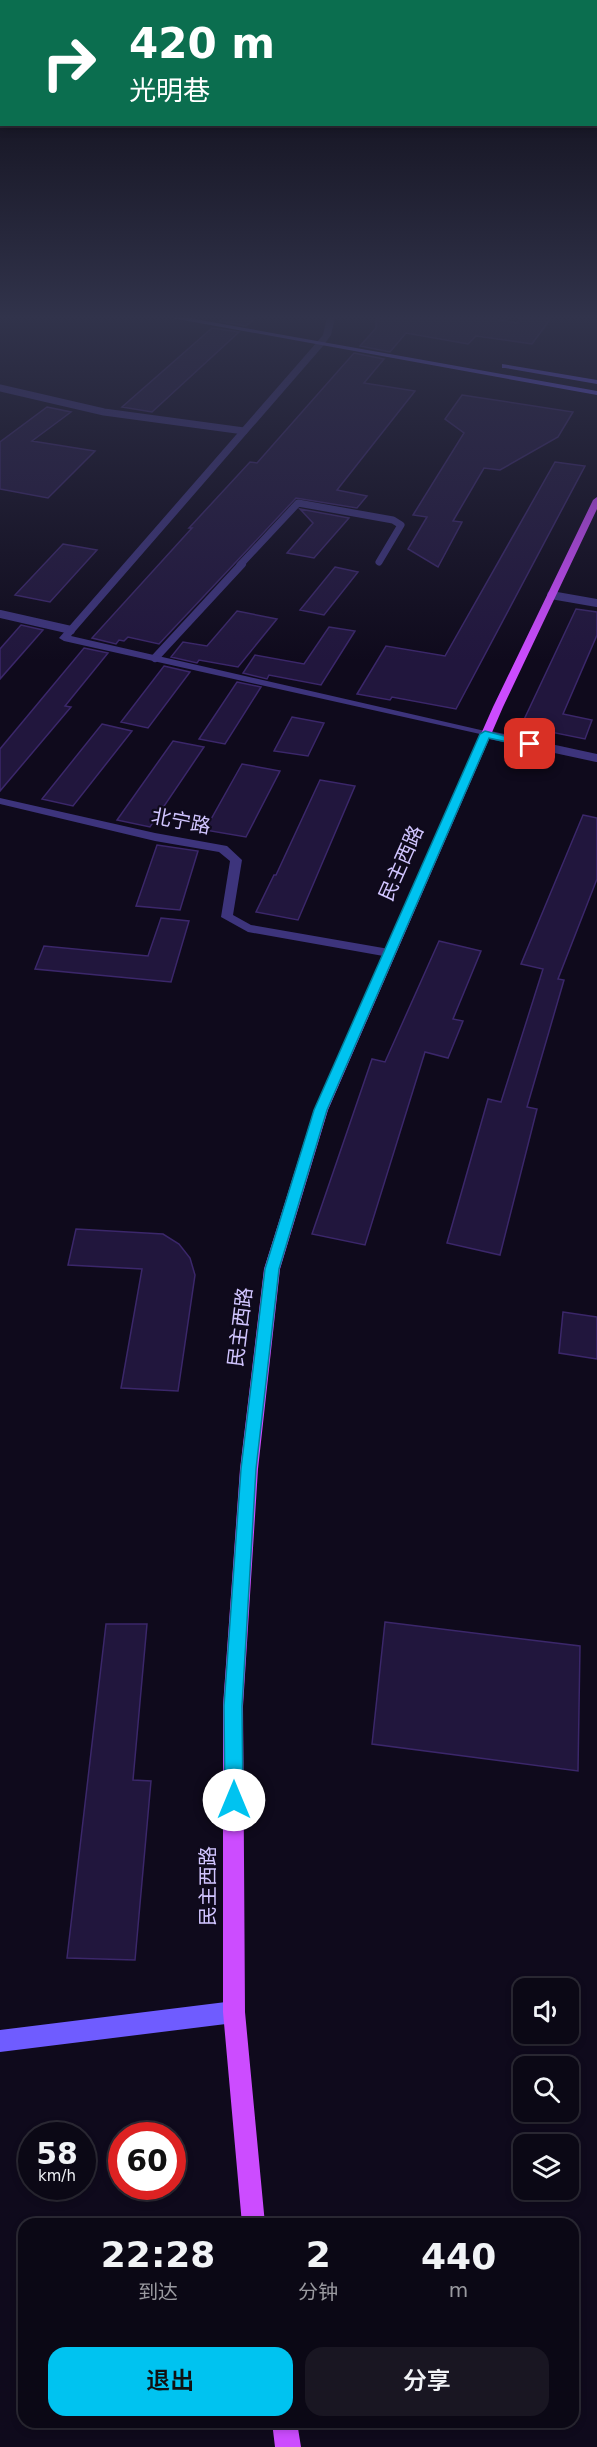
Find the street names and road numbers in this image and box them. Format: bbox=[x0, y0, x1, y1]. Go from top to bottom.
street label: 北宁路 bbox=[149, 803, 213, 839]
street label: 民主西路 bbox=[374, 822, 428, 904]
street label: 民主西路 bbox=[223, 1286, 257, 1368]
street label: 民主西路 bbox=[196, 1846, 220, 1926]

